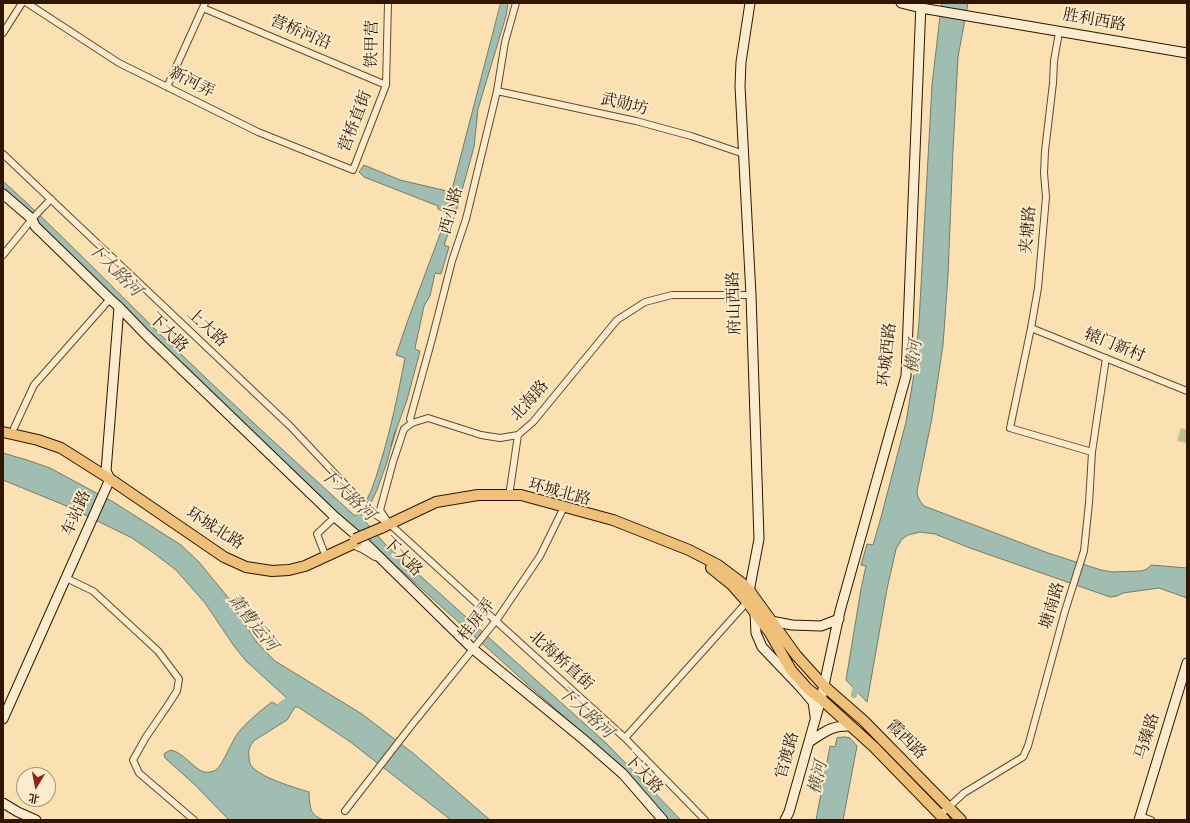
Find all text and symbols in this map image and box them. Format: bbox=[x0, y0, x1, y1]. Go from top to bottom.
street label: 胜利西路 bbox=[1061, 7, 1127, 37]
street label: 营桥河沿 bbox=[267, 13, 333, 55]
street label: 铁甲营 bbox=[364, 20, 384, 68]
street label: 新河弄 bbox=[165, 65, 217, 103]
street label: 营桥直街 bbox=[337, 89, 377, 155]
street label: 武勋坊 bbox=[598, 91, 650, 121]
street label: 西小路 bbox=[438, 185, 468, 237]
street label: 夹塘路 bbox=[1018, 205, 1042, 255]
water label: 下大路河 bbox=[82, 240, 144, 302]
street label: 府山西路 bbox=[725, 271, 747, 335]
street label: 上大路 bbox=[182, 306, 230, 352]
street label: 下大路 bbox=[143, 310, 191, 358]
street label: 环城西路 bbox=[876, 322, 902, 388]
street label: 辕门新村 bbox=[1081, 326, 1147, 368]
water label: 横河 bbox=[904, 339, 928, 375]
street label: 北海路 bbox=[508, 378, 554, 426]
water label: 下大路河 bbox=[314, 465, 378, 527]
street label: 环城北路 bbox=[526, 476, 592, 512]
street label: 车站路 bbox=[59, 488, 97, 540]
street label: 环城北路 bbox=[182, 505, 246, 555]
street label: 下大路 bbox=[377, 534, 425, 582]
street label: 塘南路 bbox=[1038, 580, 1070, 632]
water label: 萧曹运河 bbox=[222, 591, 280, 657]
street label: 桂屏弄 bbox=[456, 596, 500, 646]
street label: 北海桥直街 bbox=[524, 628, 596, 696]
water label: 下大路河 bbox=[552, 684, 616, 744]
street label: 马臻路 bbox=[1133, 711, 1165, 763]
street label: 霞西路 bbox=[881, 717, 929, 765]
street label: 官渡路 bbox=[773, 730, 805, 782]
street label: 下大路 bbox=[619, 751, 665, 799]
water label: 横河 bbox=[806, 759, 834, 797]
north arrow bbox=[16, 767, 56, 807]
text: 北 bbox=[27, 789, 41, 807]

